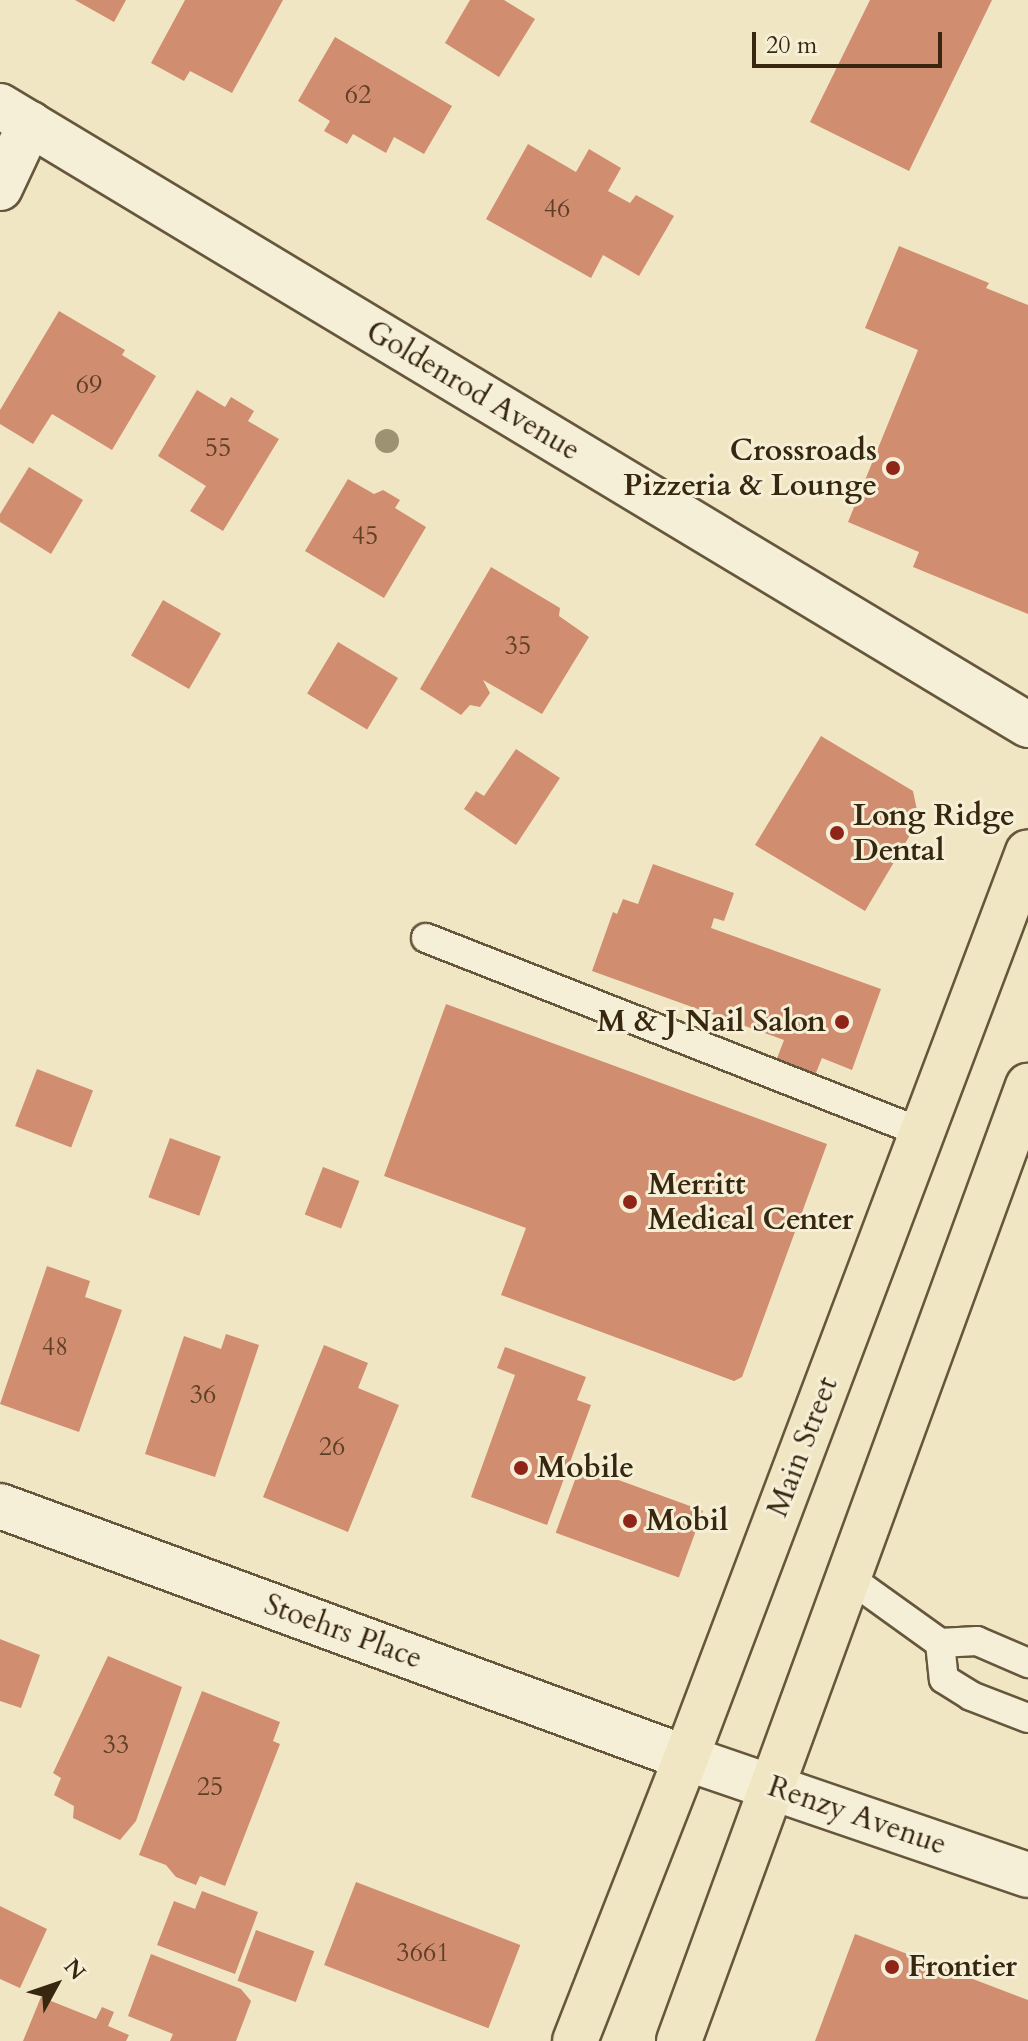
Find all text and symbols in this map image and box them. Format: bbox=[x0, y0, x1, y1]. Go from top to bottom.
scale bar bbox=[756, 16, 946, 66]
text: 20 m bbox=[766, 29, 817, 62]
house number: 62 bbox=[345, 79, 371, 111]
house number: 46 bbox=[544, 193, 570, 225]
street label: Goldenrod Avenue bbox=[360, 313, 586, 469]
house number: 69 bbox=[76, 369, 102, 401]
house number: 55 bbox=[205, 432, 231, 464]
place label: Crossroads Pizzeria & Lounge bbox=[623, 433, 877, 504]
marker: Crossroads Pizzeria & Lounge bbox=[884, 459, 902, 477]
house number: 45 bbox=[352, 520, 378, 552]
house number: 35 bbox=[505, 630, 531, 662]
place label: Long Ridge Dental bbox=[853, 798, 1015, 868]
marker: Long Ridge Dental bbox=[828, 824, 846, 842]
place label: M & J Nail Salon bbox=[597, 1004, 826, 1040]
marker: M & J Nail Salon bbox=[833, 1013, 851, 1031]
place label: Merritt Medical Center bbox=[648, 1167, 854, 1238]
marker: Merritt Medical Center bbox=[619, 1191, 641, 1213]
house number: 48 bbox=[42, 1331, 68, 1363]
street label: Main Street bbox=[760, 1372, 846, 1522]
house number: 36 bbox=[190, 1379, 216, 1411]
house number: 26 bbox=[319, 1431, 345, 1463]
place label: Mobile bbox=[537, 1450, 634, 1486]
marker: Mobile bbox=[512, 1459, 530, 1477]
place label: Mobil bbox=[646, 1503, 728, 1539]
marker: Mobil bbox=[621, 1512, 639, 1530]
street label: Stoehrs Place bbox=[259, 1587, 427, 1677]
house number: 33 bbox=[103, 1729, 129, 1761]
street label: Renzy Avenue bbox=[763, 1769, 951, 1863]
house number: 25 bbox=[197, 1771, 223, 1803]
house number: 3661 bbox=[396, 1937, 450, 1969]
north arrow bbox=[16, 1945, 96, 2025]
place label: Frontier bbox=[908, 1949, 1017, 1985]
text: N bbox=[57, 1953, 92, 1987]
marker: Frontier bbox=[883, 1958, 901, 1976]

